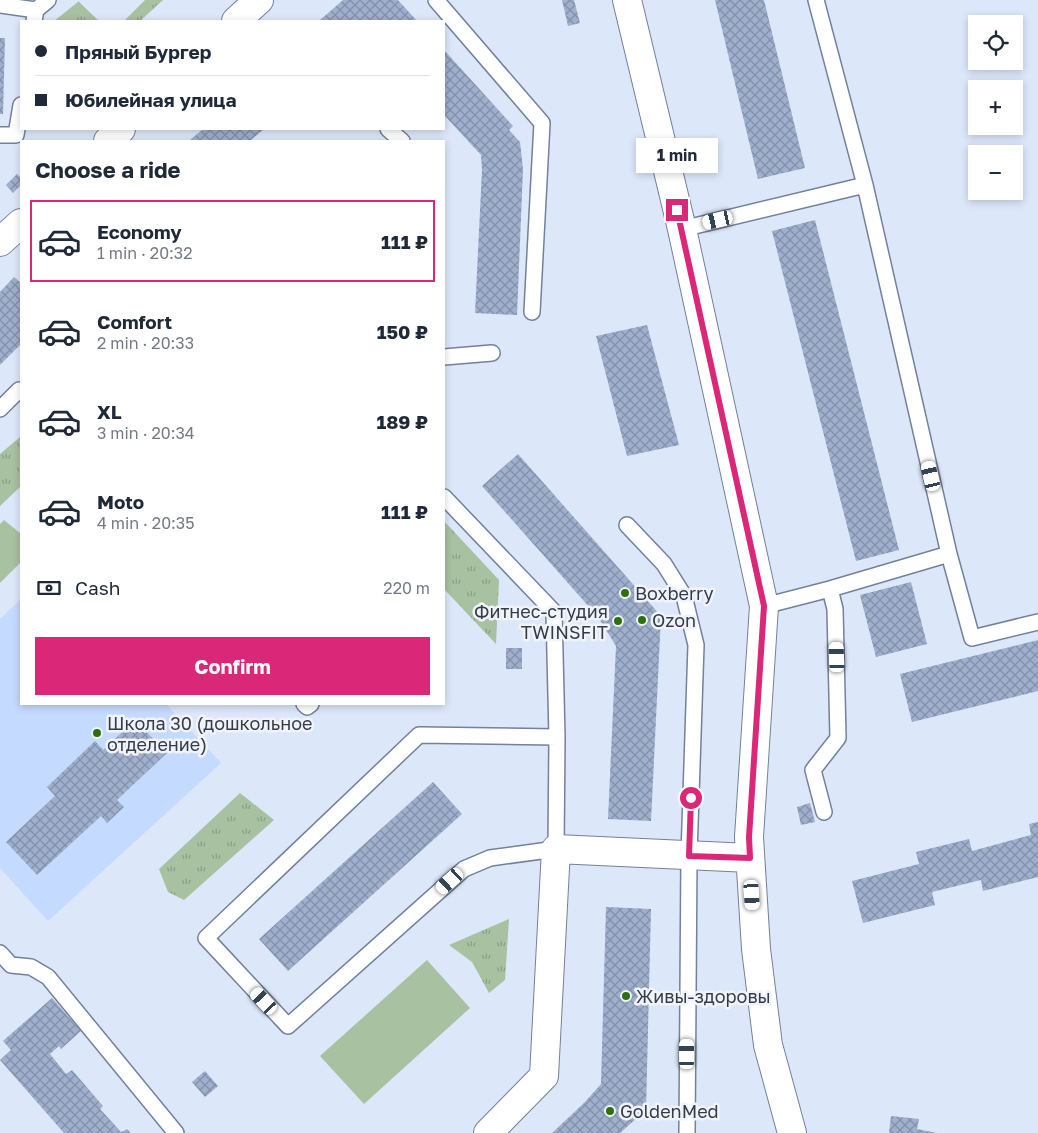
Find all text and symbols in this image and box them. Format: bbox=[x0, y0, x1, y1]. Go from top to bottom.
map controls bbox=[968, 15, 1023, 200]
button: locate bbox=[968, 15, 1023, 70]
text: Пряный Бургер bbox=[65, 40, 211, 63]
button: + bbox=[968, 80, 1023, 135]
text: Юбилейная улица bbox=[65, 88, 236, 111]
callout: 1 min bbox=[636, 138, 718, 172]
text: 1 min bbox=[657, 145, 697, 165]
button: − bbox=[968, 145, 1023, 200]
text: Choose a ride bbox=[35, 156, 181, 183]
route end bbox=[666, 199, 688, 221]
car bbox=[701, 209, 734, 231]
icon: car bbox=[37, 219, 82, 264]
text: Economy bbox=[97, 220, 182, 243]
text: 111 ₽ bbox=[381, 230, 428, 253]
text: 1 min · 20:32 bbox=[97, 243, 193, 263]
icon: car bbox=[37, 309, 82, 354]
text: Comfort bbox=[97, 310, 172, 333]
text: 150 ₽ bbox=[377, 320, 428, 343]
text: 2 min · 20:33 bbox=[97, 333, 194, 353]
icon: car bbox=[37, 399, 82, 444]
text: XL bbox=[97, 400, 122, 423]
text: 189 ₽ bbox=[376, 410, 428, 433]
text: 3 min · 20:34 bbox=[97, 423, 195, 443]
car bbox=[920, 460, 941, 492]
icon: car bbox=[37, 489, 82, 534]
text: Moto bbox=[97, 490, 144, 513]
text: 111 ₽ bbox=[381, 500, 428, 523]
text: 4 min · 20:35 bbox=[97, 513, 195, 533]
icon: cash bbox=[35, 574, 63, 602]
text: Cash bbox=[75, 576, 120, 599]
text: 220 m bbox=[383, 578, 430, 598]
place label: Boxberry bbox=[635, 582, 714, 604]
marker: Boxberry bbox=[619, 587, 631, 599]
place label: Фитнес-студия TWINSFIT bbox=[474, 600, 608, 643]
place label: Ozon bbox=[652, 609, 696, 631]
marker: Ozon bbox=[636, 614, 648, 626]
marker: Фитнес-студия TWINSFIT bbox=[612, 615, 624, 627]
button: Confirm bbox=[35, 637, 430, 695]
car bbox=[828, 642, 845, 672]
place label: Школа 30 (дошкольное отделение) bbox=[107, 712, 312, 755]
marker: Школа 30 (дошкольное отделение) bbox=[91, 727, 103, 739]
route start bbox=[680, 787, 702, 809]
car bbox=[433, 865, 466, 897]
car bbox=[743, 880, 760, 910]
car bbox=[248, 985, 279, 1017]
place label: Живы-здоровы bbox=[636, 985, 771, 1007]
marker: Живы-здоровы bbox=[620, 990, 632, 1002]
car bbox=[679, 1039, 694, 1069]
place label: GoldenMed bbox=[620, 1100, 719, 1122]
marker: GoldenMed bbox=[604, 1105, 616, 1117]

